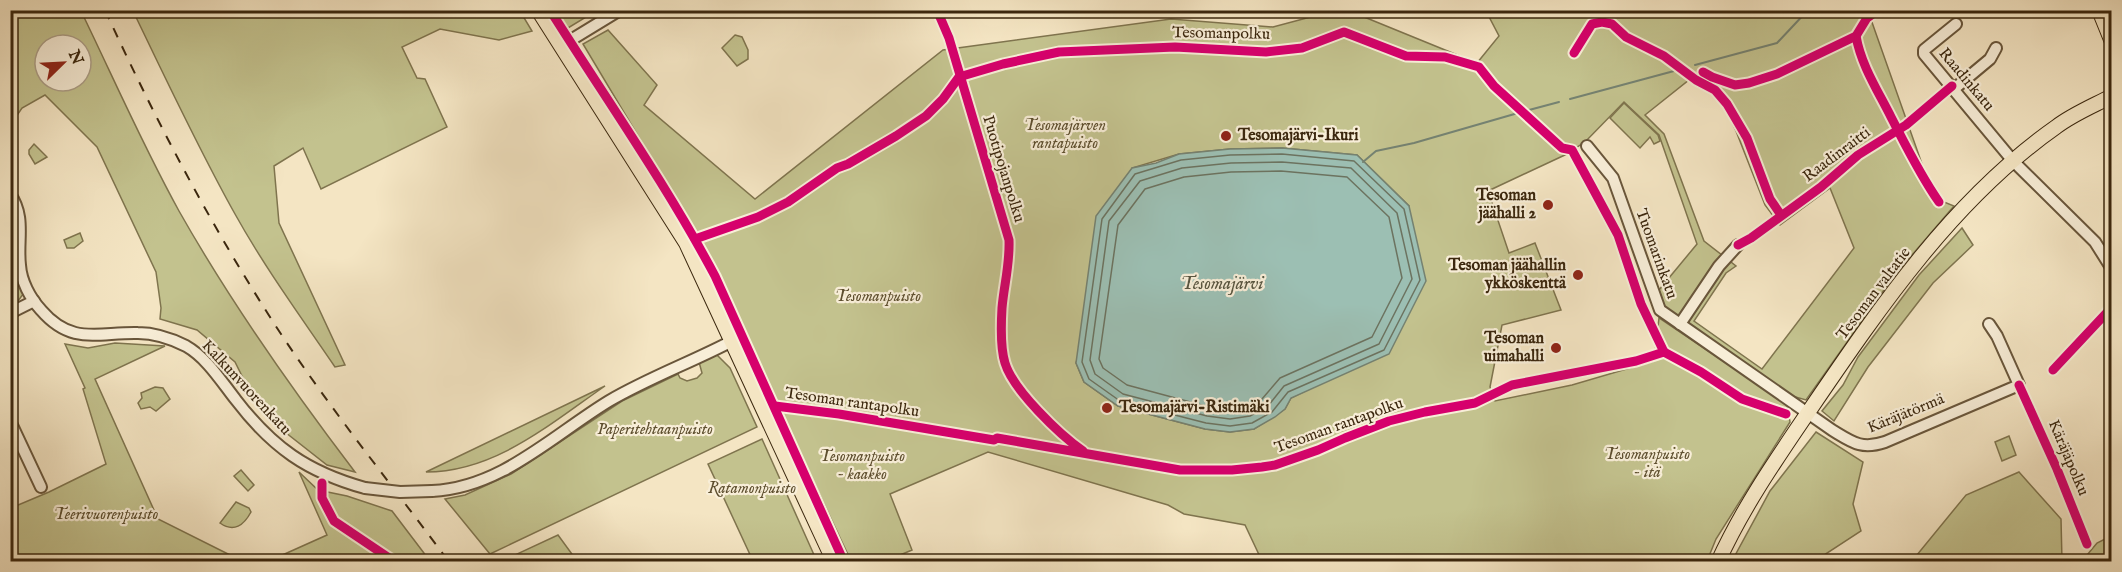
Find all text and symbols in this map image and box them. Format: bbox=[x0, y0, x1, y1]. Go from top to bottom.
street label: Tesomanpolku bbox=[1172, 23, 1270, 45]
north arrow bbox=[33, 33, 93, 93]
street label: Raadinkatu bbox=[1934, 44, 1998, 116]
text: N bbox=[63, 46, 87, 68]
street label: Puotipojanpolku bbox=[977, 113, 1029, 225]
park label: Tesomajärven rantapuisto bbox=[1024, 116, 1106, 154]
street label: Raadinraitti bbox=[1799, 123, 1875, 187]
place label: Tesomajärvi-Ikuri bbox=[1237, 126, 1359, 146]
marker: Tesomajärvi-Ikuri bbox=[1219, 129, 1233, 143]
place label: Tesoman jäähalli 2 bbox=[1475, 186, 1536, 224]
marker: Tesoman jäähalli 2 bbox=[1541, 198, 1555, 212]
street label: Tuomarinkatu bbox=[1630, 206, 1682, 302]
street label: Tesoman valtatie bbox=[1833, 244, 1915, 344]
place label: Tesoman jäähallin ykköskenttä bbox=[1447, 256, 1567, 294]
marker: Tesoman jäähallin ykköskenttä bbox=[1571, 268, 1585, 282]
water label: Tesomajärvi bbox=[1181, 273, 1265, 296]
park label: Tesomanpuisto bbox=[835, 287, 921, 307]
place label: Tesoman uimahalli bbox=[1483, 329, 1545, 367]
street label: Kalkunvuorenkatu bbox=[197, 336, 295, 440]
marker: Tesoman uimahalli bbox=[1549, 341, 1563, 355]
street label: Tesoman rantapolku bbox=[784, 384, 920, 422]
street label: Käräjätörmä bbox=[1865, 389, 1947, 438]
street label: Tesoman rantapolku bbox=[1272, 393, 1406, 459]
place label: Tesomajärvi-Ristimäki bbox=[1118, 398, 1270, 418]
marker: Tesomajärvi-Ristimäki bbox=[1100, 401, 1114, 415]
street label: Käräjäpolku bbox=[2043, 417, 2093, 499]
park label: Paperitehtaanpuisto bbox=[597, 420, 713, 440]
park label: Tesomanpuisto - itä bbox=[1604, 445, 1690, 483]
park label: Tesomanpuisto - kaakko bbox=[819, 447, 905, 485]
park label: Ratamonpuisto bbox=[708, 479, 796, 499]
park label: Teerivuorenpuisto bbox=[54, 505, 158, 525]

